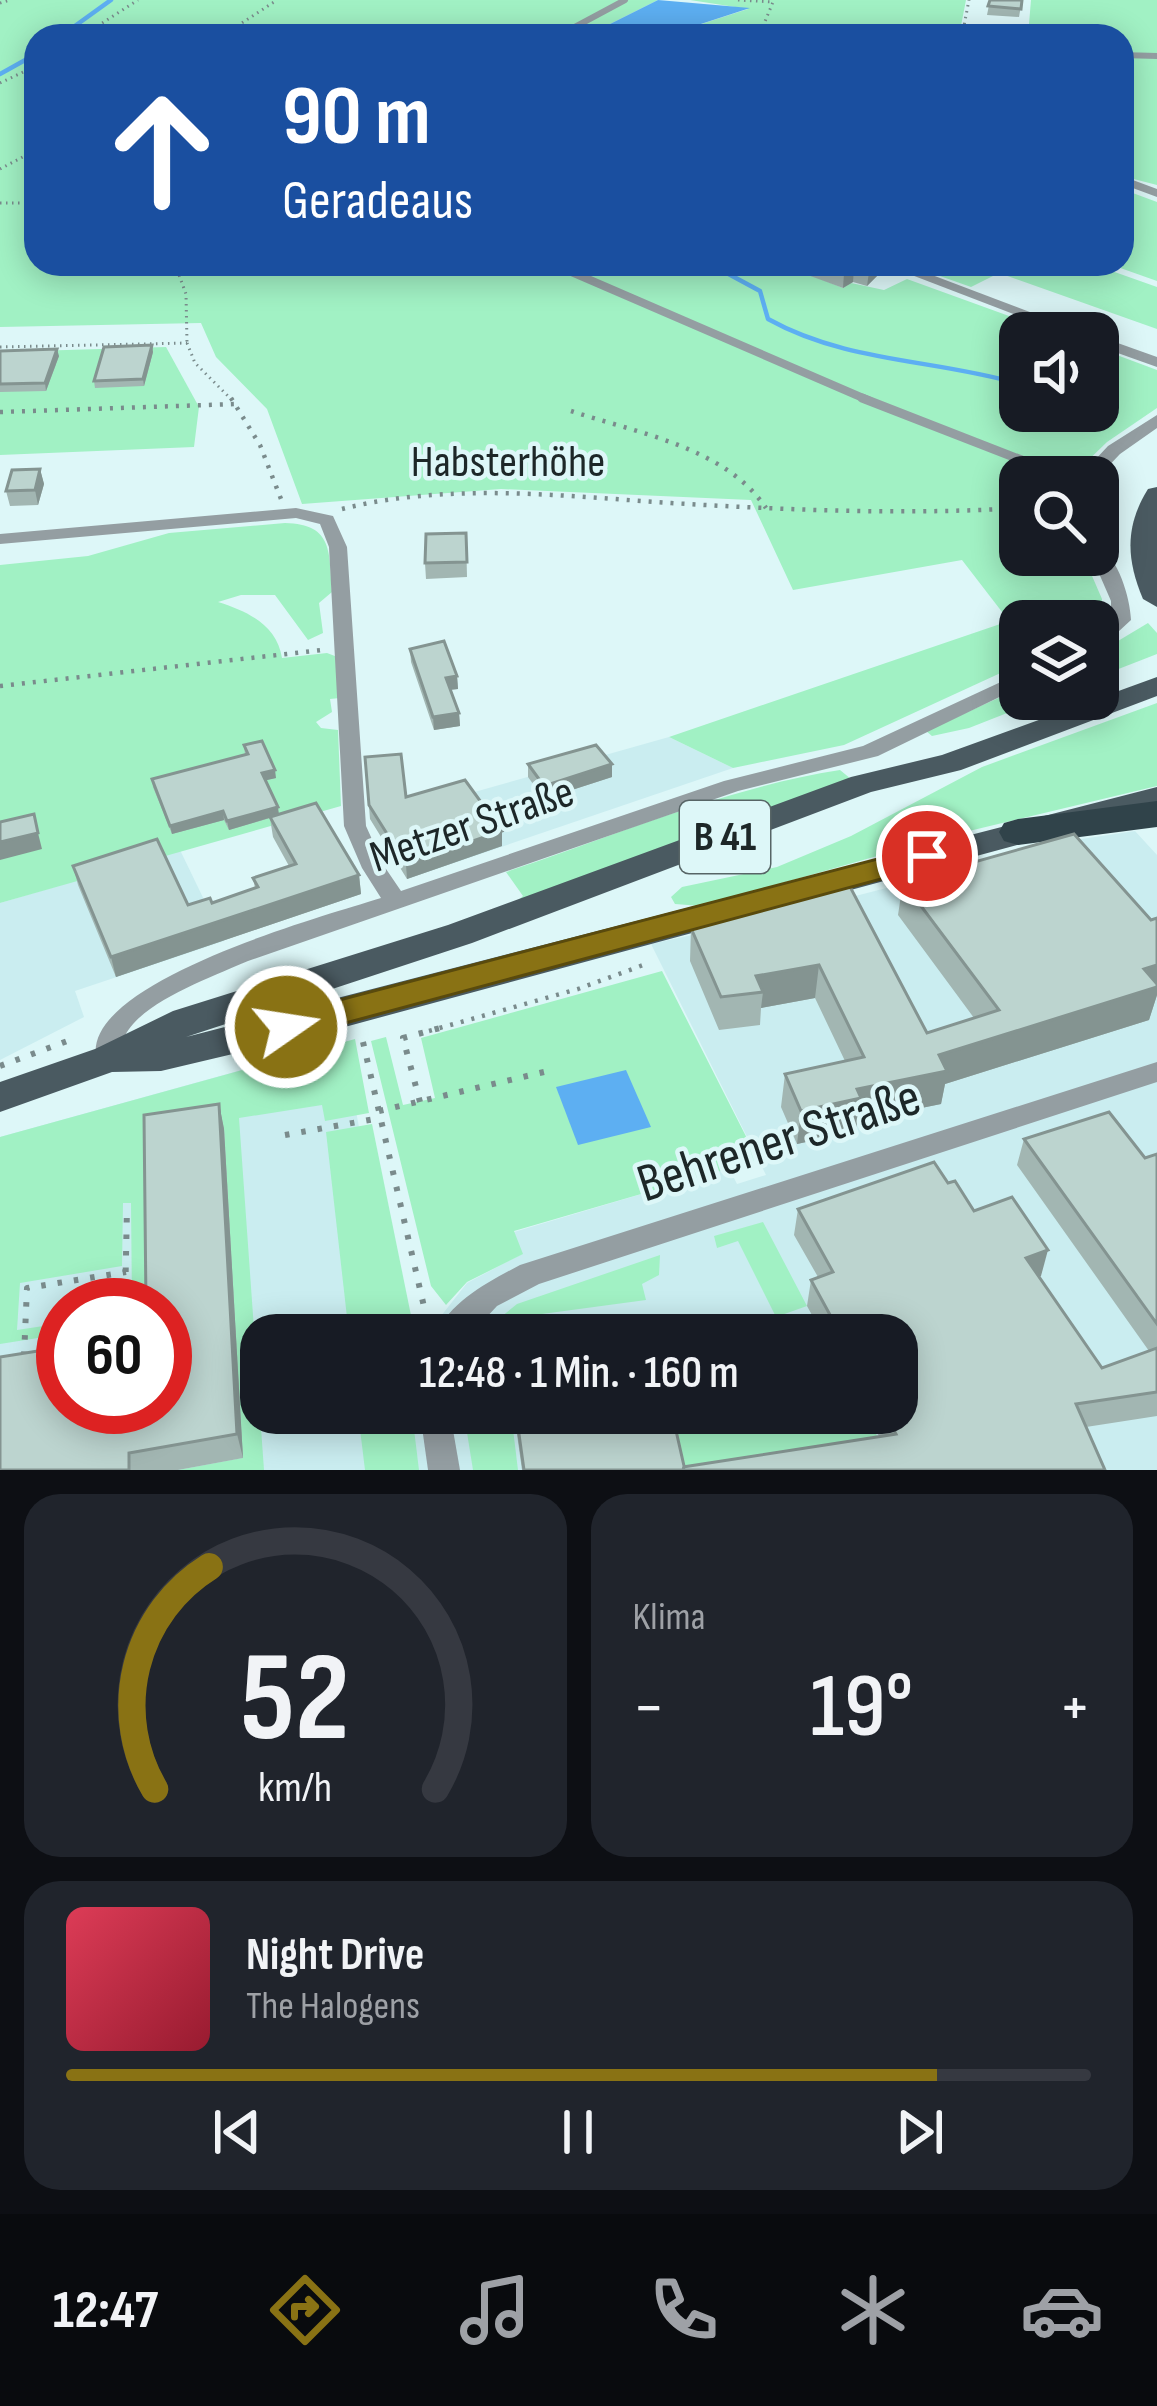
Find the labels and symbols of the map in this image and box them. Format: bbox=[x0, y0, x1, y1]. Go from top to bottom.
street label: Habsterhöhe bbox=[411, 435, 605, 490]
street label: Metzer Straße bbox=[363, 765, 581, 885]
road number: B 41 bbox=[680, 801, 770, 873]
pin bbox=[876, 805, 978, 907]
position arrow bbox=[223, 964, 349, 1090]
street label: Behrener Straße bbox=[629, 1065, 929, 1217]
speed limit sign: 60 bbox=[36, 1278, 192, 1434]

